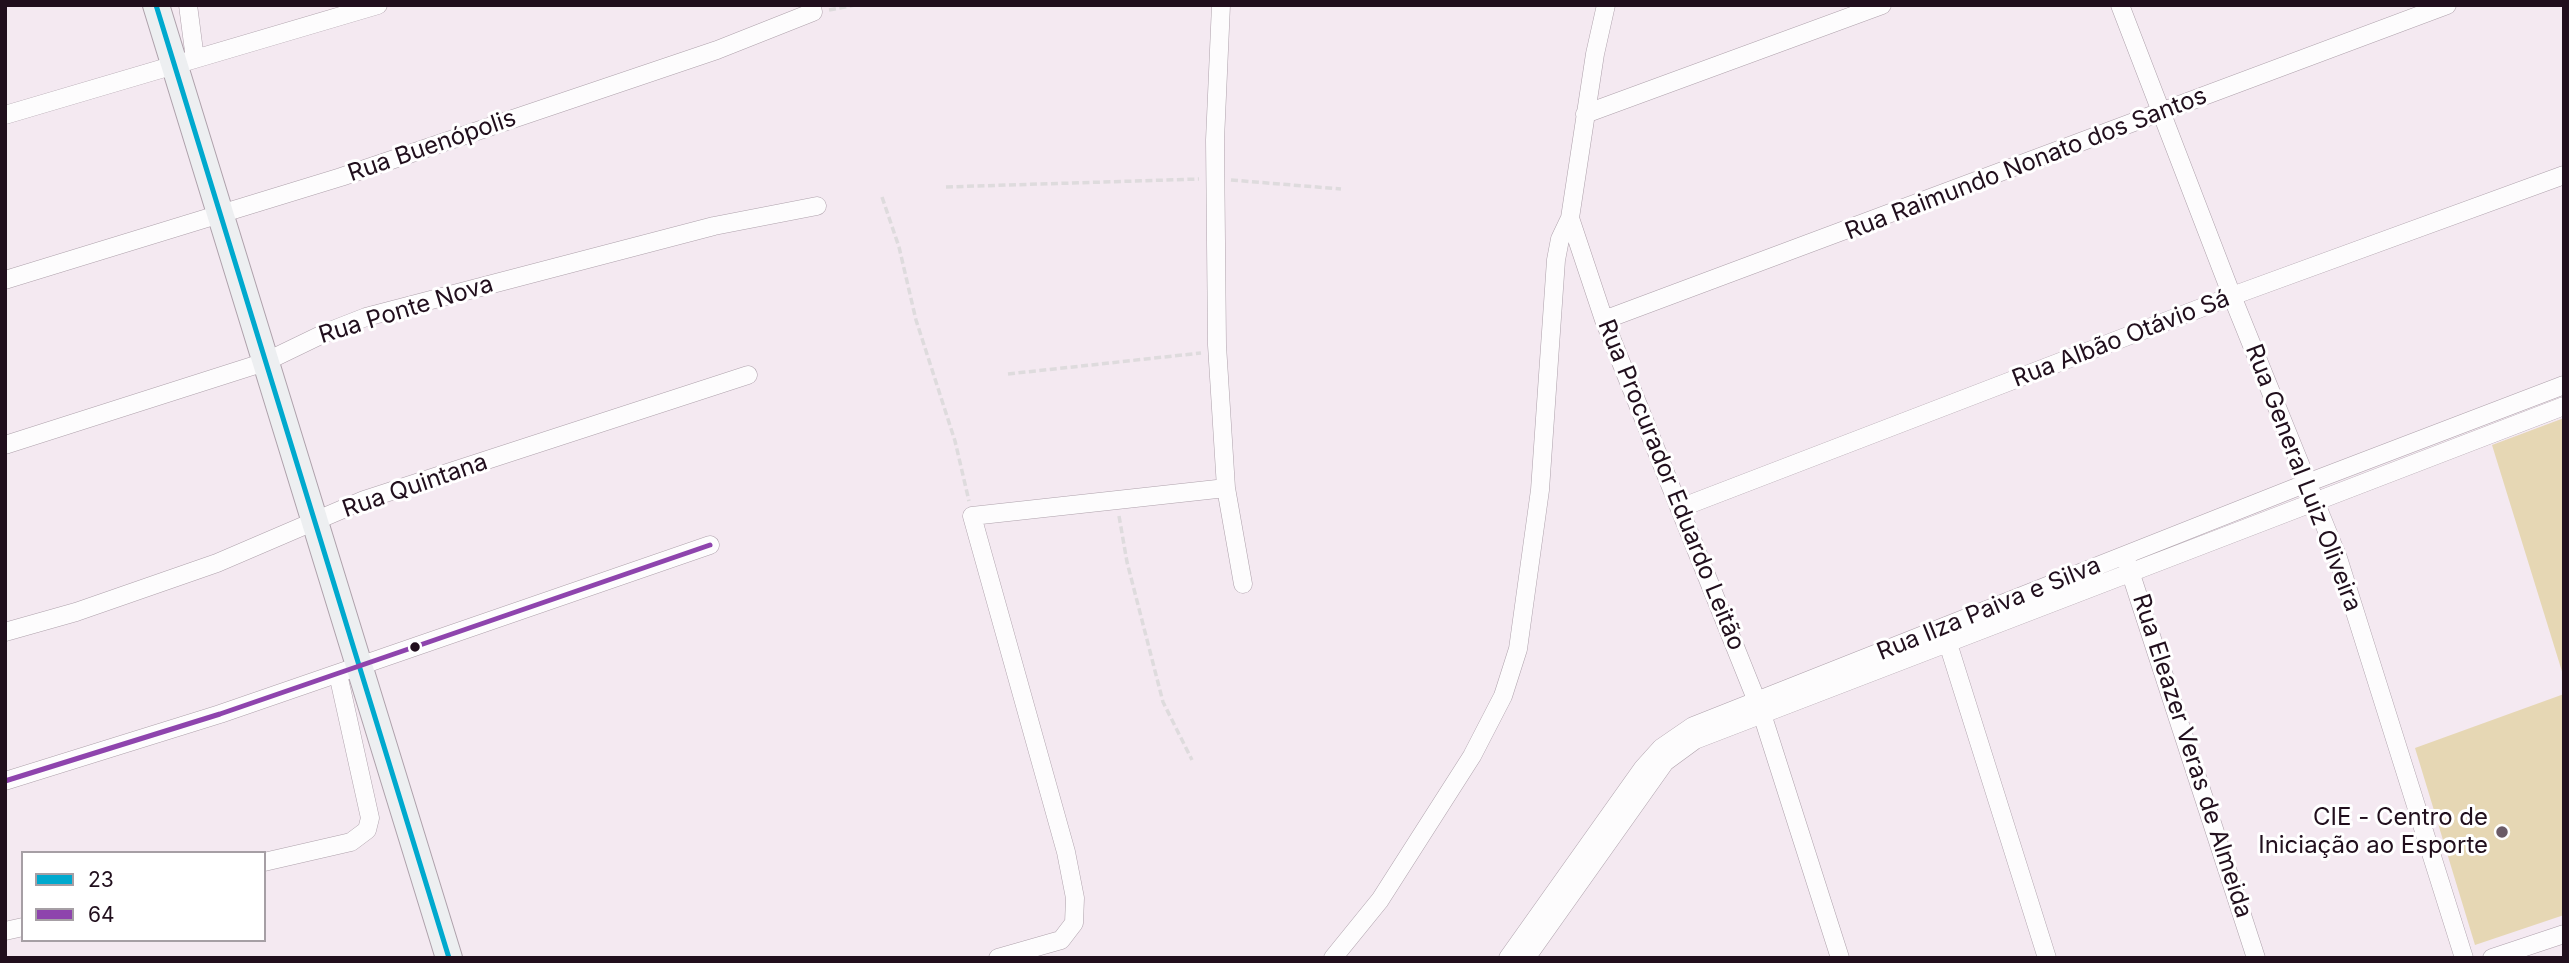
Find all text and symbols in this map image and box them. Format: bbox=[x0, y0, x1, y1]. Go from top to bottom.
street label: Rua Raimundo Nonato dos Santos bbox=[1841, 82, 2211, 246]
street label: Rua Buenópolis bbox=[344, 104, 520, 188]
street label: Rua Ponte Nova bbox=[315, 270, 497, 350]
street label: Rua Albão Otávio Sá bbox=[2008, 284, 2234, 394]
street label: Rua Procurador Eduardo Leitão bbox=[1591, 316, 1751, 654]
street label: Rua General Luiz Oliveira bbox=[2239, 340, 2367, 616]
street label: Rua Quintana bbox=[339, 448, 491, 524]
street label: Rua Ilza Paiva e Silva bbox=[1873, 551, 2105, 667]
street label: Rua Eleazer Veras de Almeida bbox=[2126, 591, 2258, 921]
unlabelled marker bbox=[408, 640, 422, 654]
place label: CIE - Centro de Iniciação ao Esporte bbox=[2258, 804, 2488, 860]
marker: CIE - Centro de Iniciação ao Esporte bbox=[2494, 824, 2510, 840]
legend bbox=[21, 851, 266, 942]
text: 23 bbox=[88, 867, 114, 892]
text: 64 bbox=[88, 902, 115, 927]

